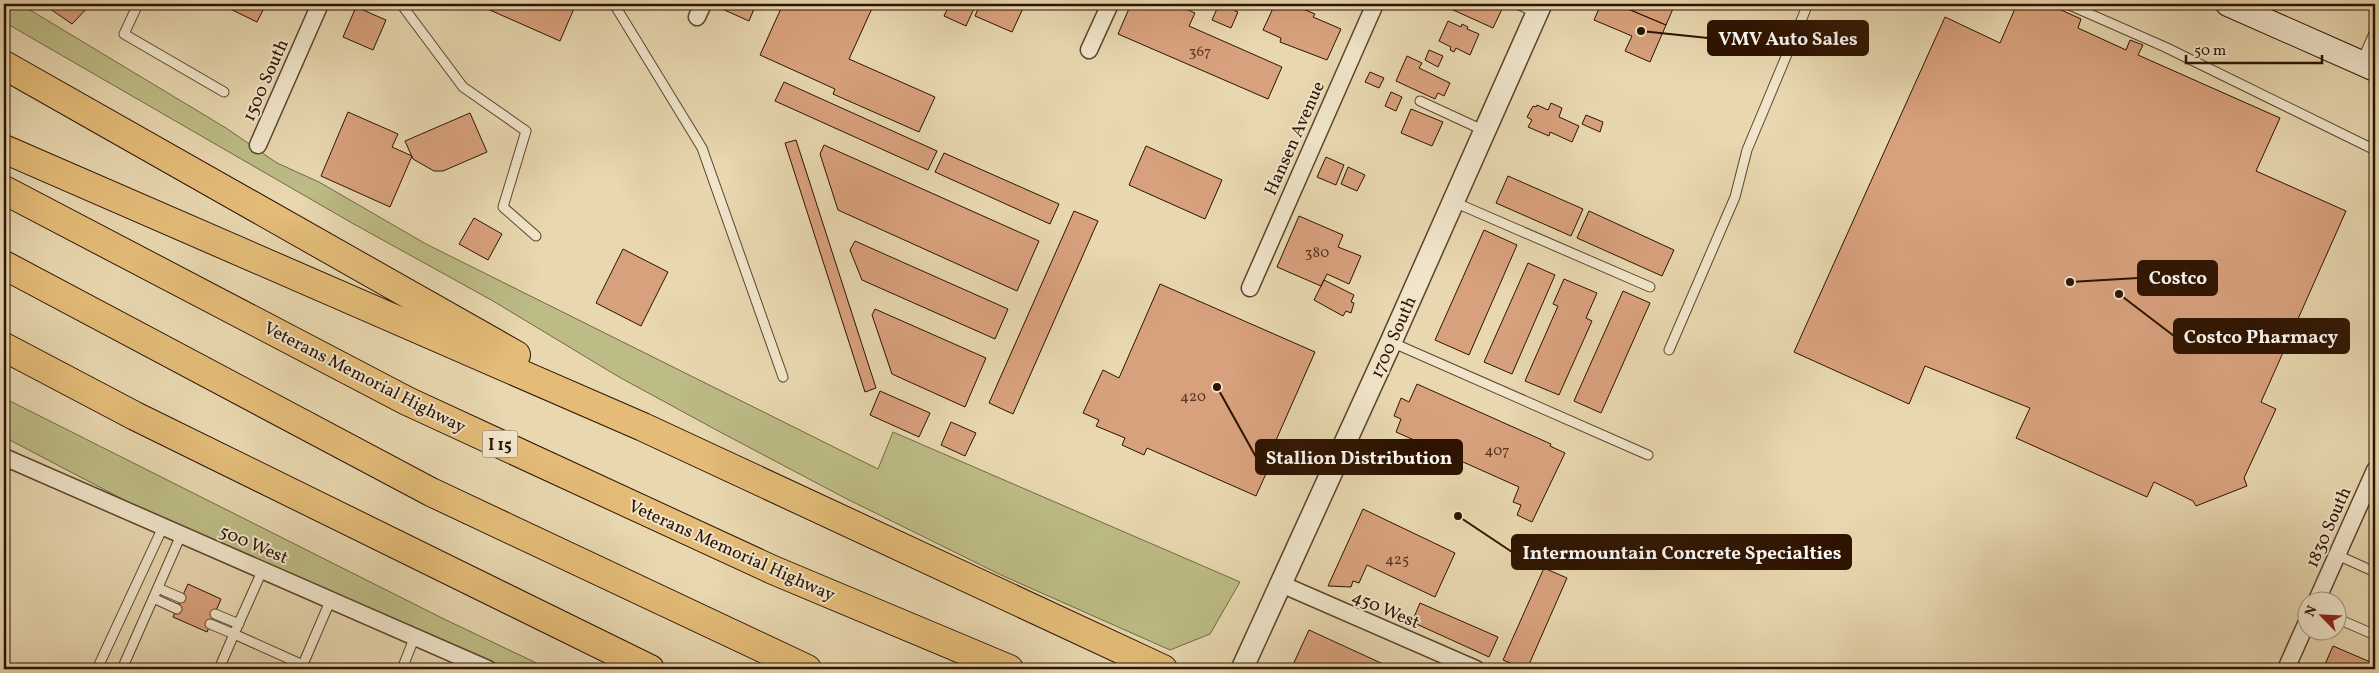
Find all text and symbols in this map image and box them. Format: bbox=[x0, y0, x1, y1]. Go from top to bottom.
callout: VMV Auto Sales bbox=[1708, 21, 1868, 55]
text: VMV Auto Sales bbox=[1718, 27, 1858, 53]
scale bar bbox=[2186, 32, 2323, 64]
street label: 1500 South bbox=[237, 35, 296, 126]
text: 50 m bbox=[2194, 41, 2226, 62]
house number: 367 bbox=[1189, 42, 1211, 63]
street label: Hansen Avenue bbox=[1259, 77, 1332, 200]
house number: 380 bbox=[1305, 243, 1329, 264]
callout: Costco bbox=[2138, 261, 2217, 295]
text: Costco bbox=[2149, 266, 2207, 292]
street label: 1700 South bbox=[1365, 292, 1424, 383]
street label: Veterans Memorial Highway bbox=[259, 316, 470, 440]
callout: Costco Pharmacy bbox=[2174, 319, 2349, 353]
text: Costco Pharmacy bbox=[2184, 325, 2339, 351]
house number: 420 bbox=[1180, 387, 1206, 408]
road number: I 15 bbox=[482, 430, 518, 458]
callout: Stallion Distribution bbox=[1256, 440, 1462, 474]
house number: 407 bbox=[1485, 441, 1509, 462]
text: Stallion Distribution bbox=[1266, 446, 1452, 472]
street label: 1830 South bbox=[2300, 483, 2358, 572]
street label: Veterans Memorial Highway bbox=[624, 494, 839, 608]
street label: 500 West bbox=[215, 520, 292, 571]
callout: Intermountain Concrete Specialties bbox=[1512, 535, 1851, 569]
text: Intermountain Concrete Specialties bbox=[1523, 541, 1842, 567]
house number: 425 bbox=[1385, 550, 1409, 571]
street label: 450 West bbox=[1348, 585, 1423, 636]
north arrow bbox=[2296, 590, 2346, 640]
text: N bbox=[2301, 603, 2322, 620]

